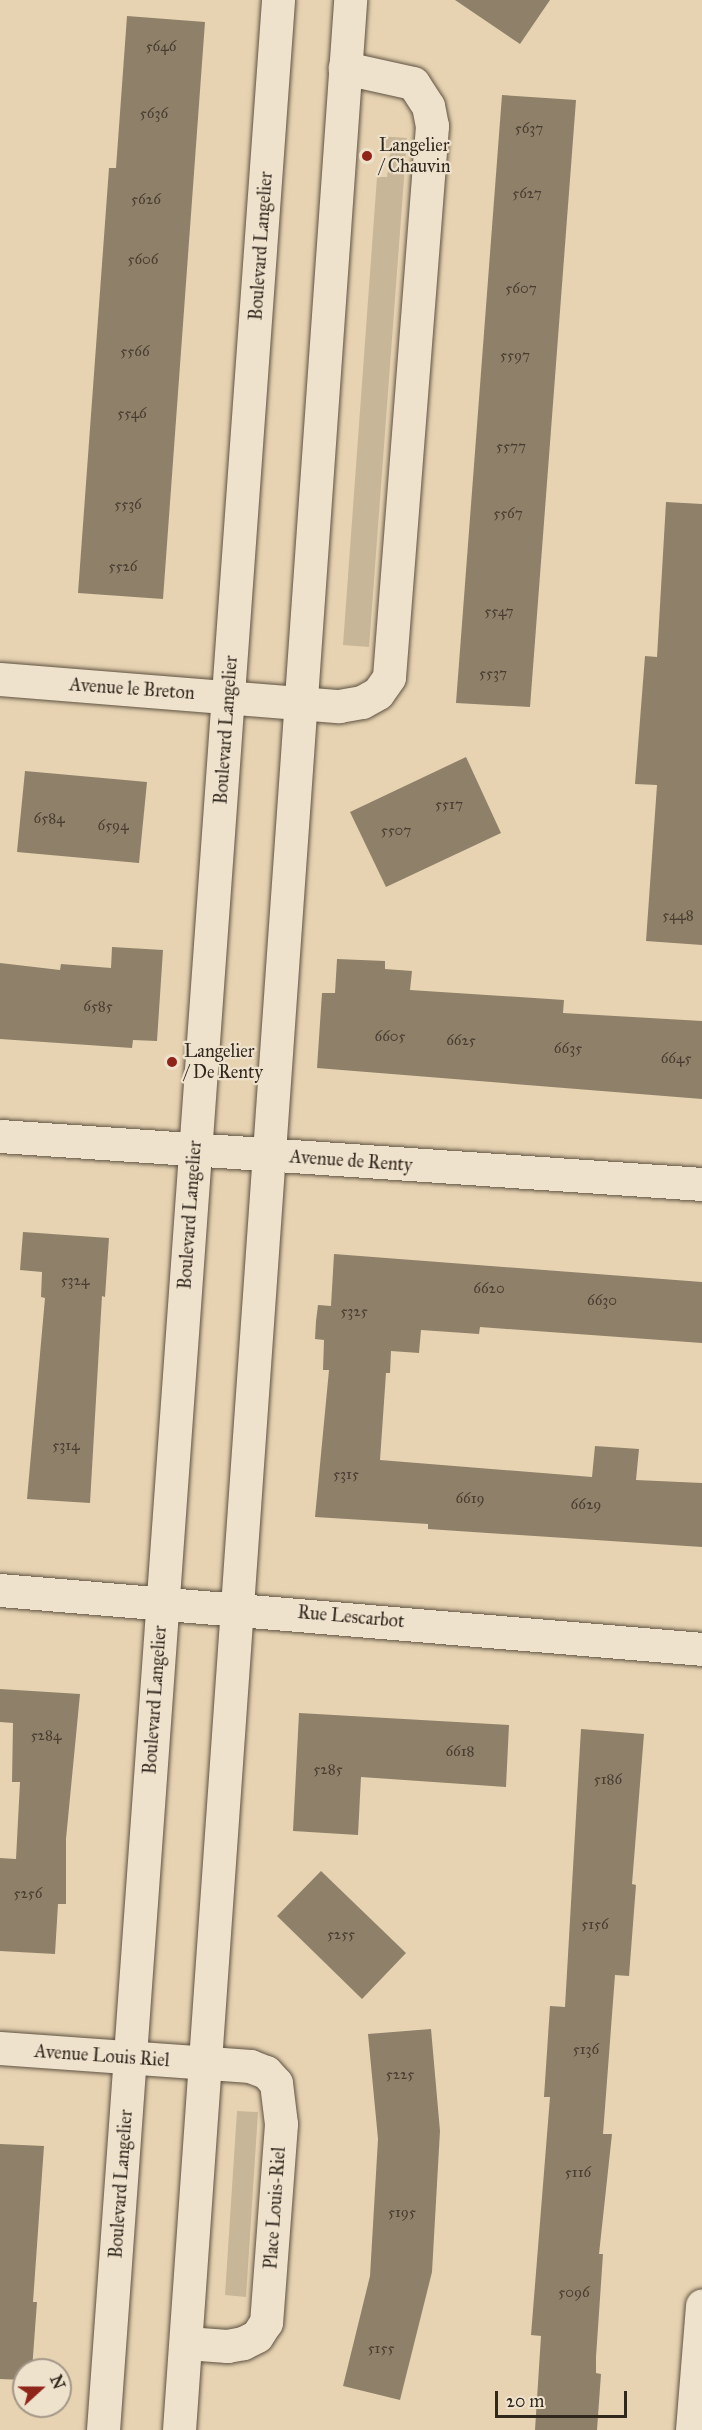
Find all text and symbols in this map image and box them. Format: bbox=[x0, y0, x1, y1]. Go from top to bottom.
house number: 5646 bbox=[146, 38, 176, 56]
house number: 5636 bbox=[140, 105, 168, 123]
house number: 5637 bbox=[515, 120, 543, 138]
place label: Langelier / Chauvin bbox=[379, 135, 451, 178]
marker: Langelier / Chauvin bbox=[360, 149, 374, 163]
street label: Boulevard Langelier bbox=[245, 171, 277, 321]
house number: 5627 bbox=[512, 185, 542, 203]
house number: 5626 bbox=[131, 191, 161, 209]
house number: 5606 bbox=[127, 251, 159, 269]
house number: 5607 bbox=[505, 280, 537, 298]
house number: 5566 bbox=[120, 343, 150, 361]
house number: 5597 bbox=[500, 347, 530, 365]
house number: 5546 bbox=[117, 405, 147, 423]
house number: 5577 bbox=[496, 438, 526, 456]
house number: 5536 bbox=[114, 496, 142, 514]
house number: 5567 bbox=[493, 505, 523, 523]
house number: 5526 bbox=[108, 558, 138, 576]
house number: 5547 bbox=[484, 603, 514, 621]
street label: Boulevard Langelier bbox=[210, 655, 242, 805]
house number: 5537 bbox=[479, 665, 507, 683]
street label: Avenue le Breton bbox=[69, 674, 195, 704]
house number: 5517 bbox=[435, 796, 463, 814]
house number: 6584 bbox=[34, 810, 64, 828]
house number: 6594 bbox=[97, 817, 129, 835]
house number: 5507 bbox=[381, 822, 411, 840]
house number: 5448 bbox=[662, 907, 694, 925]
house number: 6585 bbox=[83, 998, 113, 1016]
house number: 6605 bbox=[374, 1028, 406, 1046]
house number: 6625 bbox=[446, 1032, 476, 1050]
house number: 6635 bbox=[554, 1040, 582, 1058]
place label: Langelier / De Renty bbox=[184, 1041, 263, 1084]
house number: 6645 bbox=[661, 1050, 691, 1068]
marker: Langelier / De Renty bbox=[165, 1055, 179, 1069]
street label: Boulevard Langelier bbox=[174, 1140, 206, 1290]
street label: Avenue de Renty bbox=[289, 1146, 413, 1176]
house number: 5324 bbox=[61, 1272, 89, 1290]
house number: 6620 bbox=[473, 1280, 505, 1298]
house number: 6630 bbox=[587, 1292, 617, 1310]
house number: 5325 bbox=[340, 1303, 368, 1321]
house number: 5314 bbox=[52, 1437, 80, 1455]
house number: 5315 bbox=[333, 1466, 359, 1484]
house number: 6619 bbox=[455, 1490, 485, 1508]
house number: 6629 bbox=[571, 1496, 601, 1514]
street label: Rue Lescarbot bbox=[297, 1602, 405, 1632]
street label: Boulevard Langelier bbox=[139, 1625, 171, 1775]
house number: 5284 bbox=[31, 1727, 61, 1745]
house number: 6618 bbox=[445, 1743, 475, 1761]
house number: 5285 bbox=[313, 1761, 343, 1779]
house number: 5186 bbox=[594, 1771, 622, 1789]
house number: 5256 bbox=[14, 1885, 42, 1903]
house number: 5156 bbox=[581, 1916, 609, 1934]
house number: 5255 bbox=[327, 1926, 355, 1944]
street label: Avenue Louis Riel bbox=[34, 2041, 170, 2071]
house number: 5136 bbox=[573, 2041, 599, 2059]
house number: 5225 bbox=[386, 2066, 414, 2084]
street label: Boulevard Langelier bbox=[105, 2109, 137, 2259]
street label: Place Louis-Riel bbox=[260, 2146, 290, 2270]
house number: 5116 bbox=[565, 2164, 591, 2182]
house number: 5195 bbox=[388, 2204, 416, 2222]
house number: 5096 bbox=[558, 2284, 590, 2302]
house number: 5155 bbox=[368, 2340, 394, 2358]
north arrow bbox=[12, 2358, 72, 2418]
text: N bbox=[46, 2372, 69, 2392]
scale bar bbox=[498, 2379, 630, 2417]
text: 20 m bbox=[506, 2390, 544, 2412]

